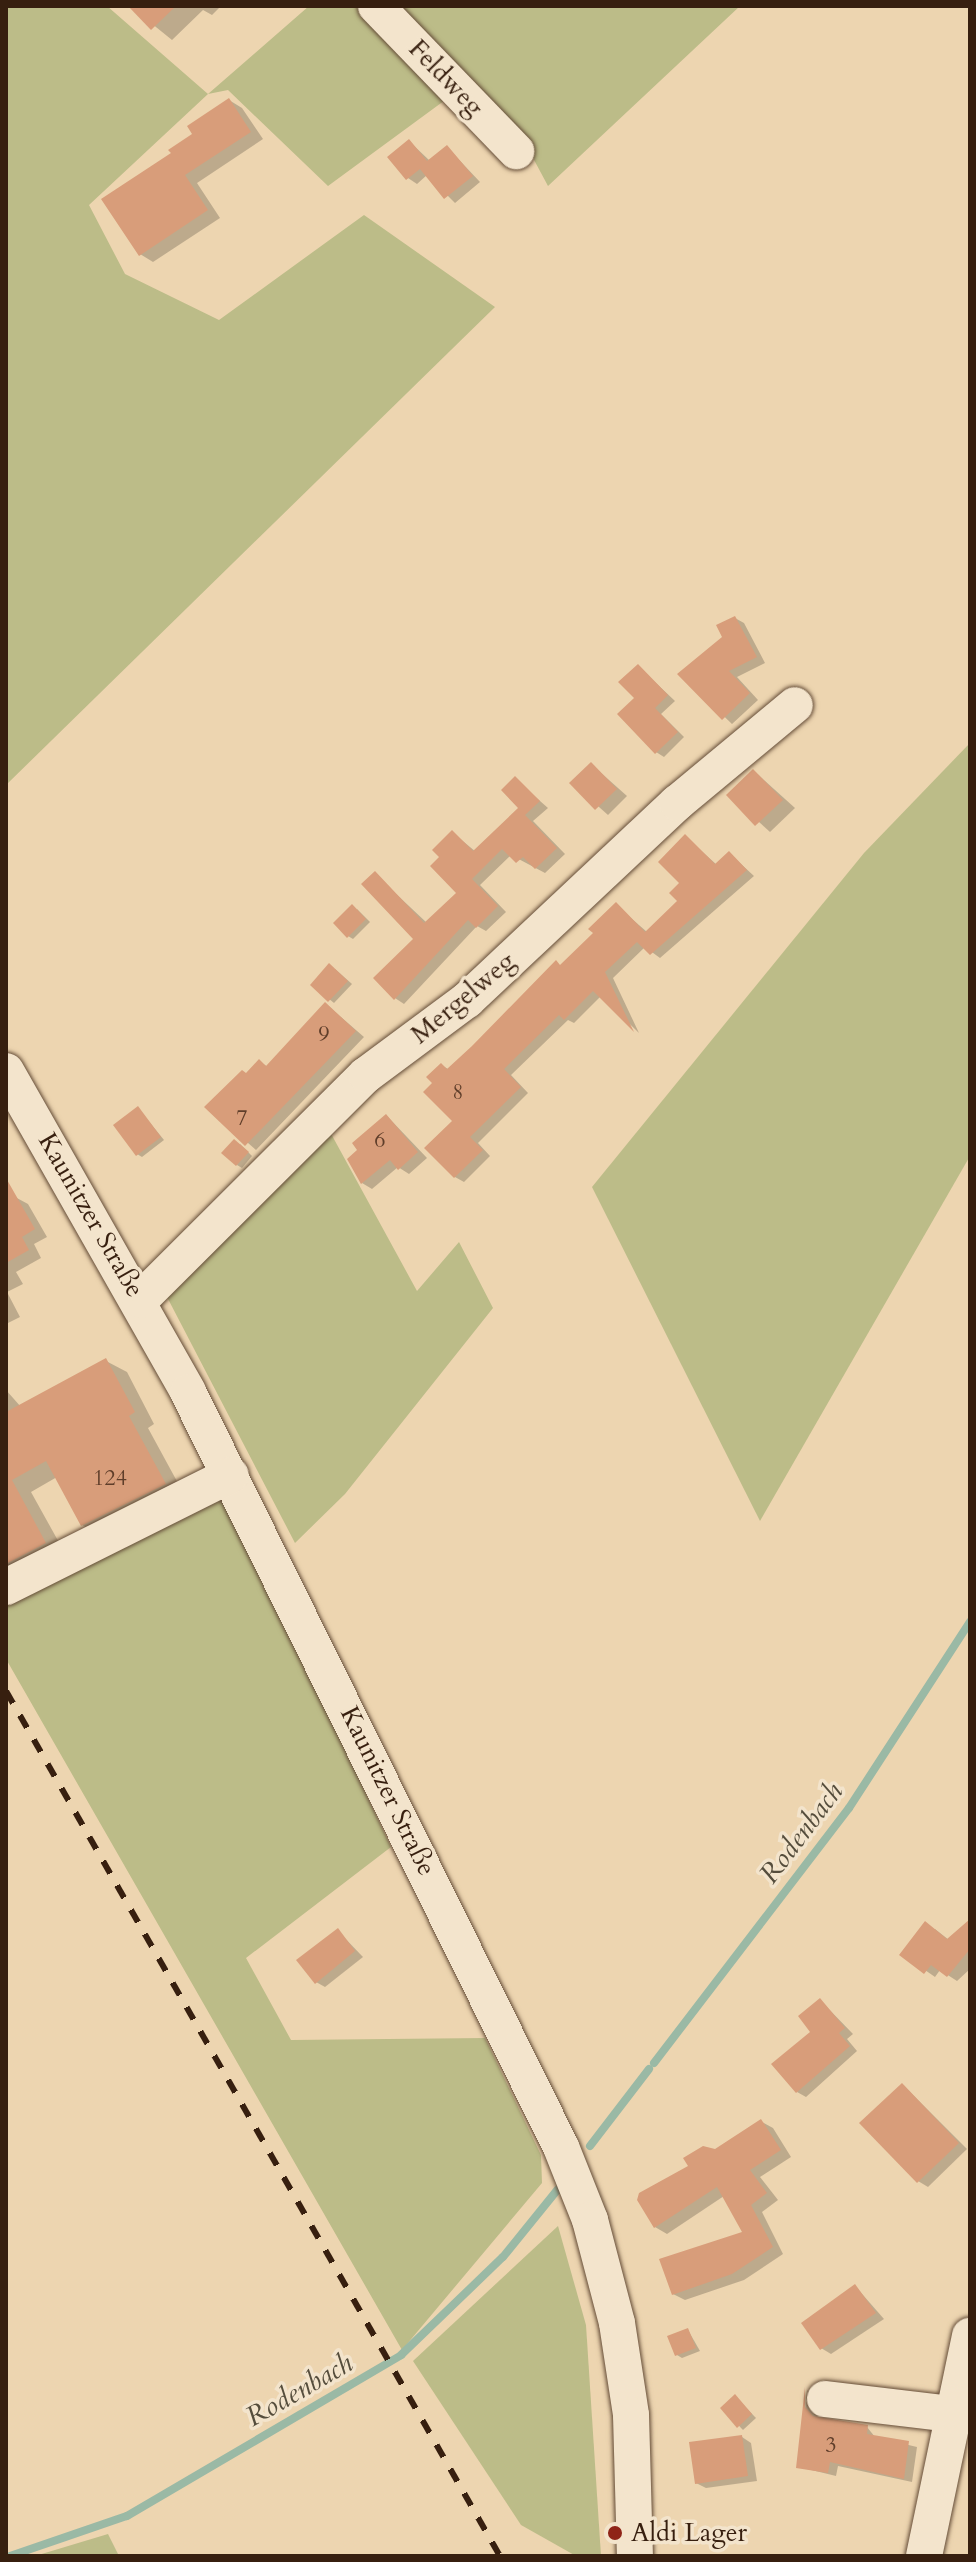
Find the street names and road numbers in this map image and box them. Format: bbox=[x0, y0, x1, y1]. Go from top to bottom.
street label: Feldweg bbox=[402, 33, 490, 123]
street label: Mergelweg bbox=[405, 946, 521, 1050]
street label: Kaunitzer Straße bbox=[31, 1127, 151, 1303]
street label: Kaunitzer Straße bbox=[334, 1701, 442, 1881]

